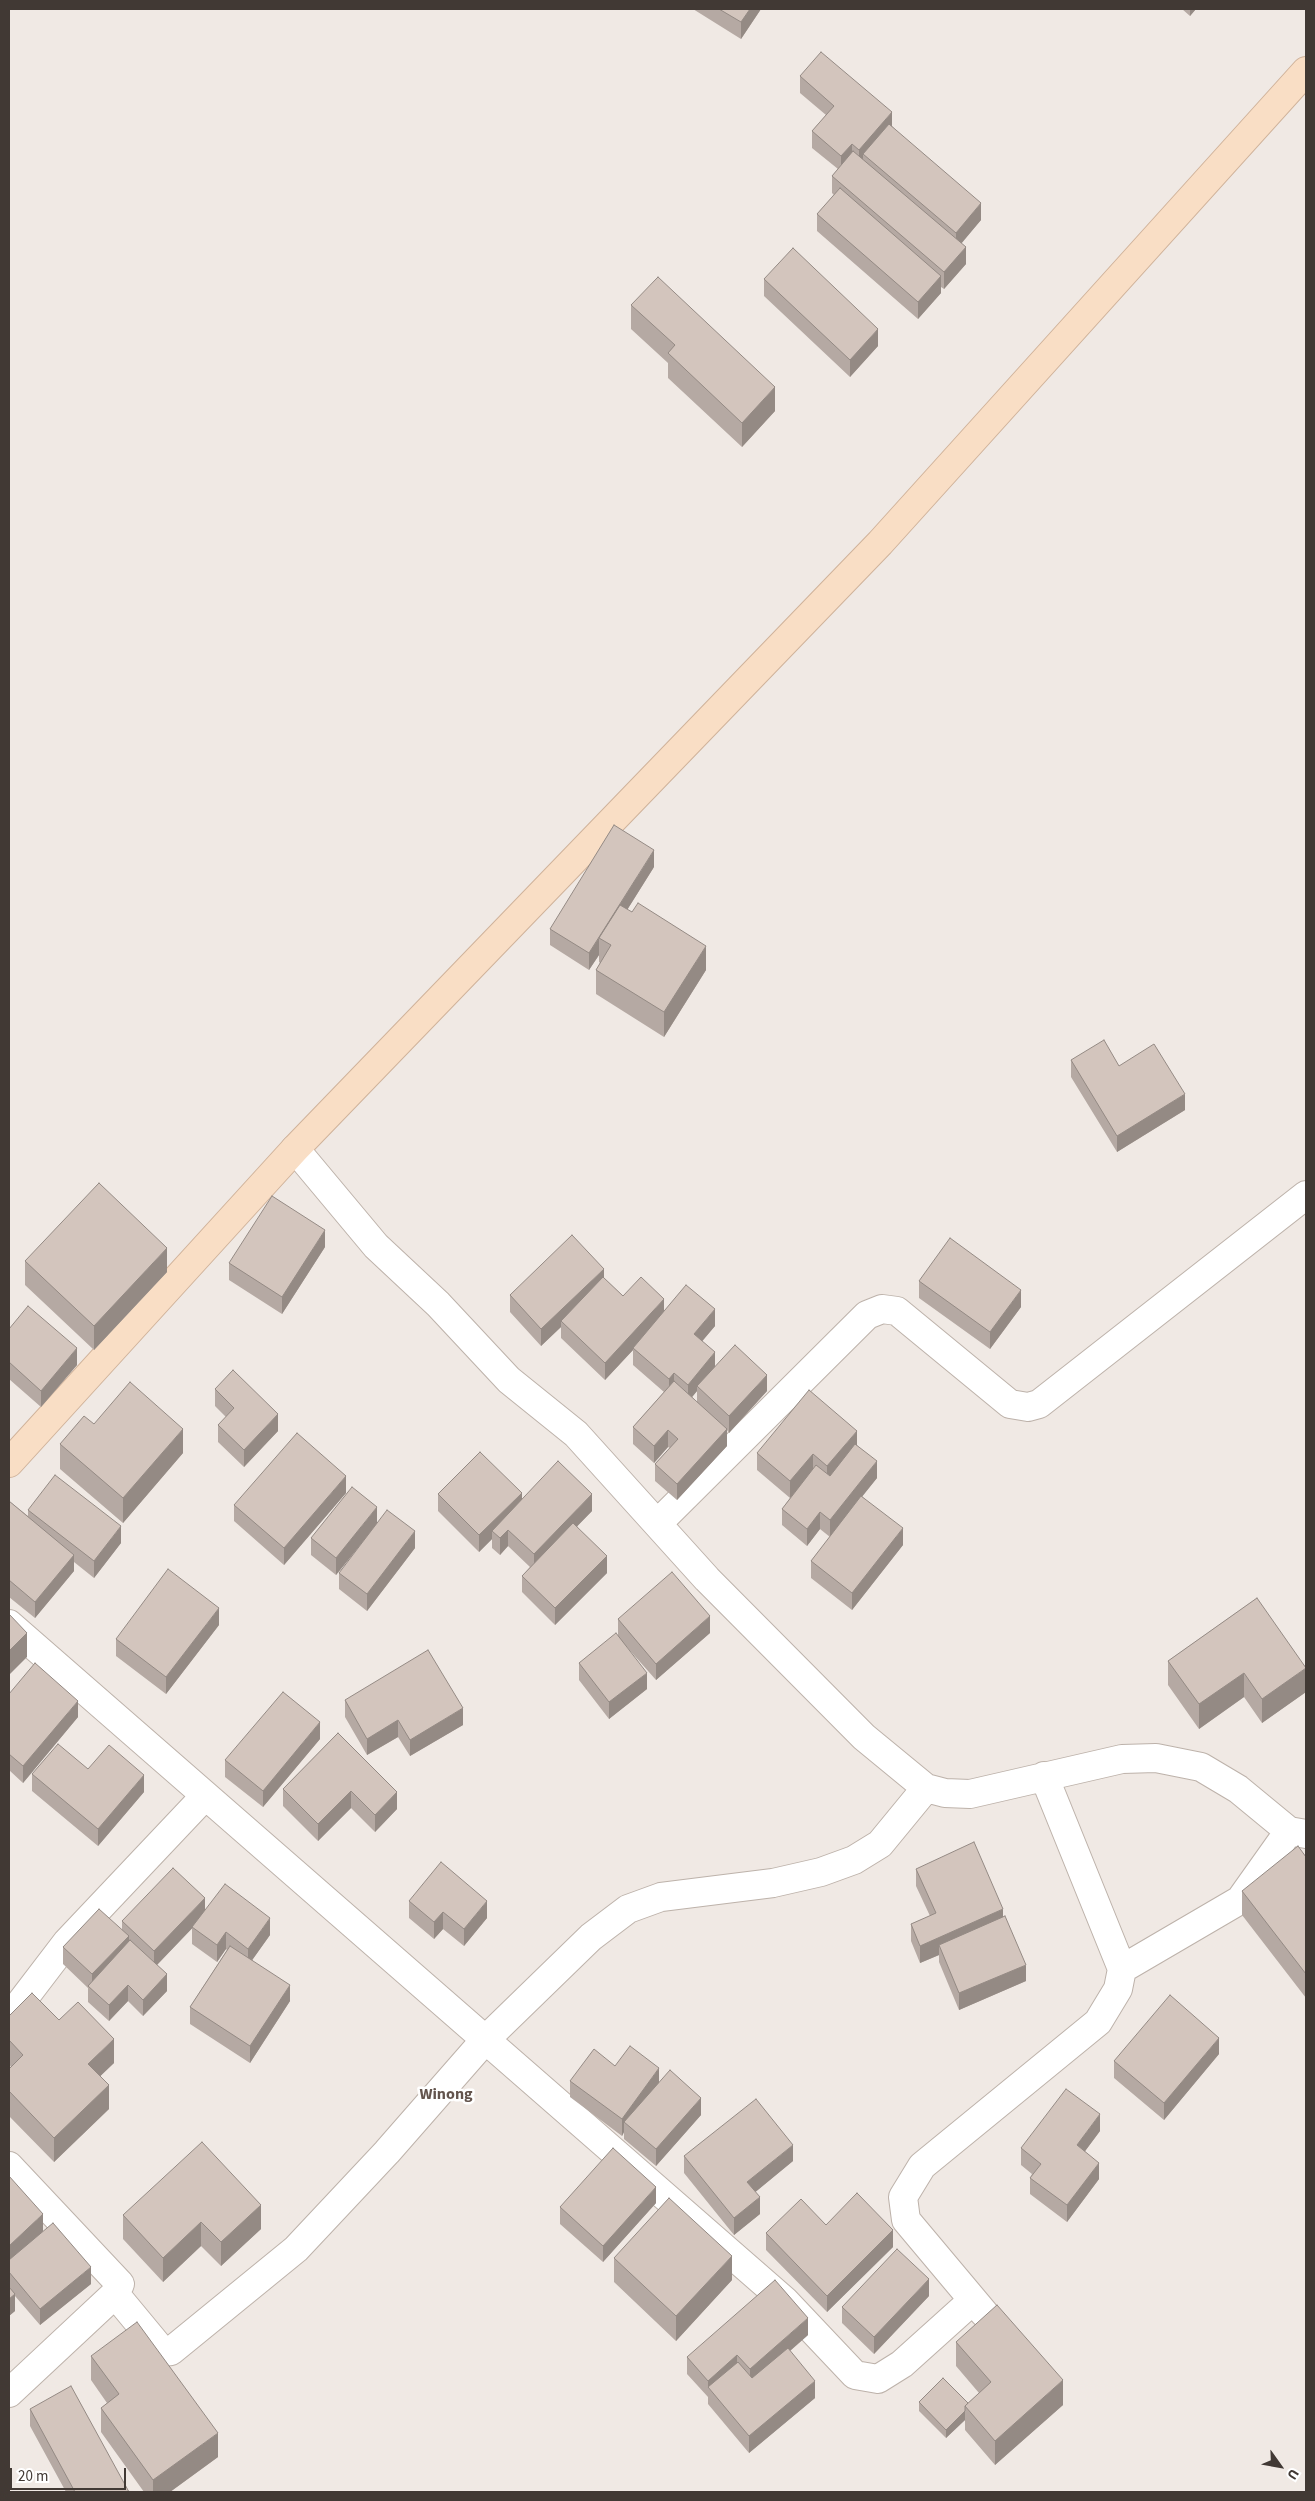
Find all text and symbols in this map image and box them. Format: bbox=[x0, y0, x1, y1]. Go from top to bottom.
district label: Winong bbox=[419, 2085, 473, 2105]
north arrow bbox=[1255, 2441, 1305, 2491]
scale bar bbox=[12, 2458, 129, 2490]
text: U bbox=[1282, 2465, 1304, 2483]
text: 20 m bbox=[18, 2466, 48, 2487]

